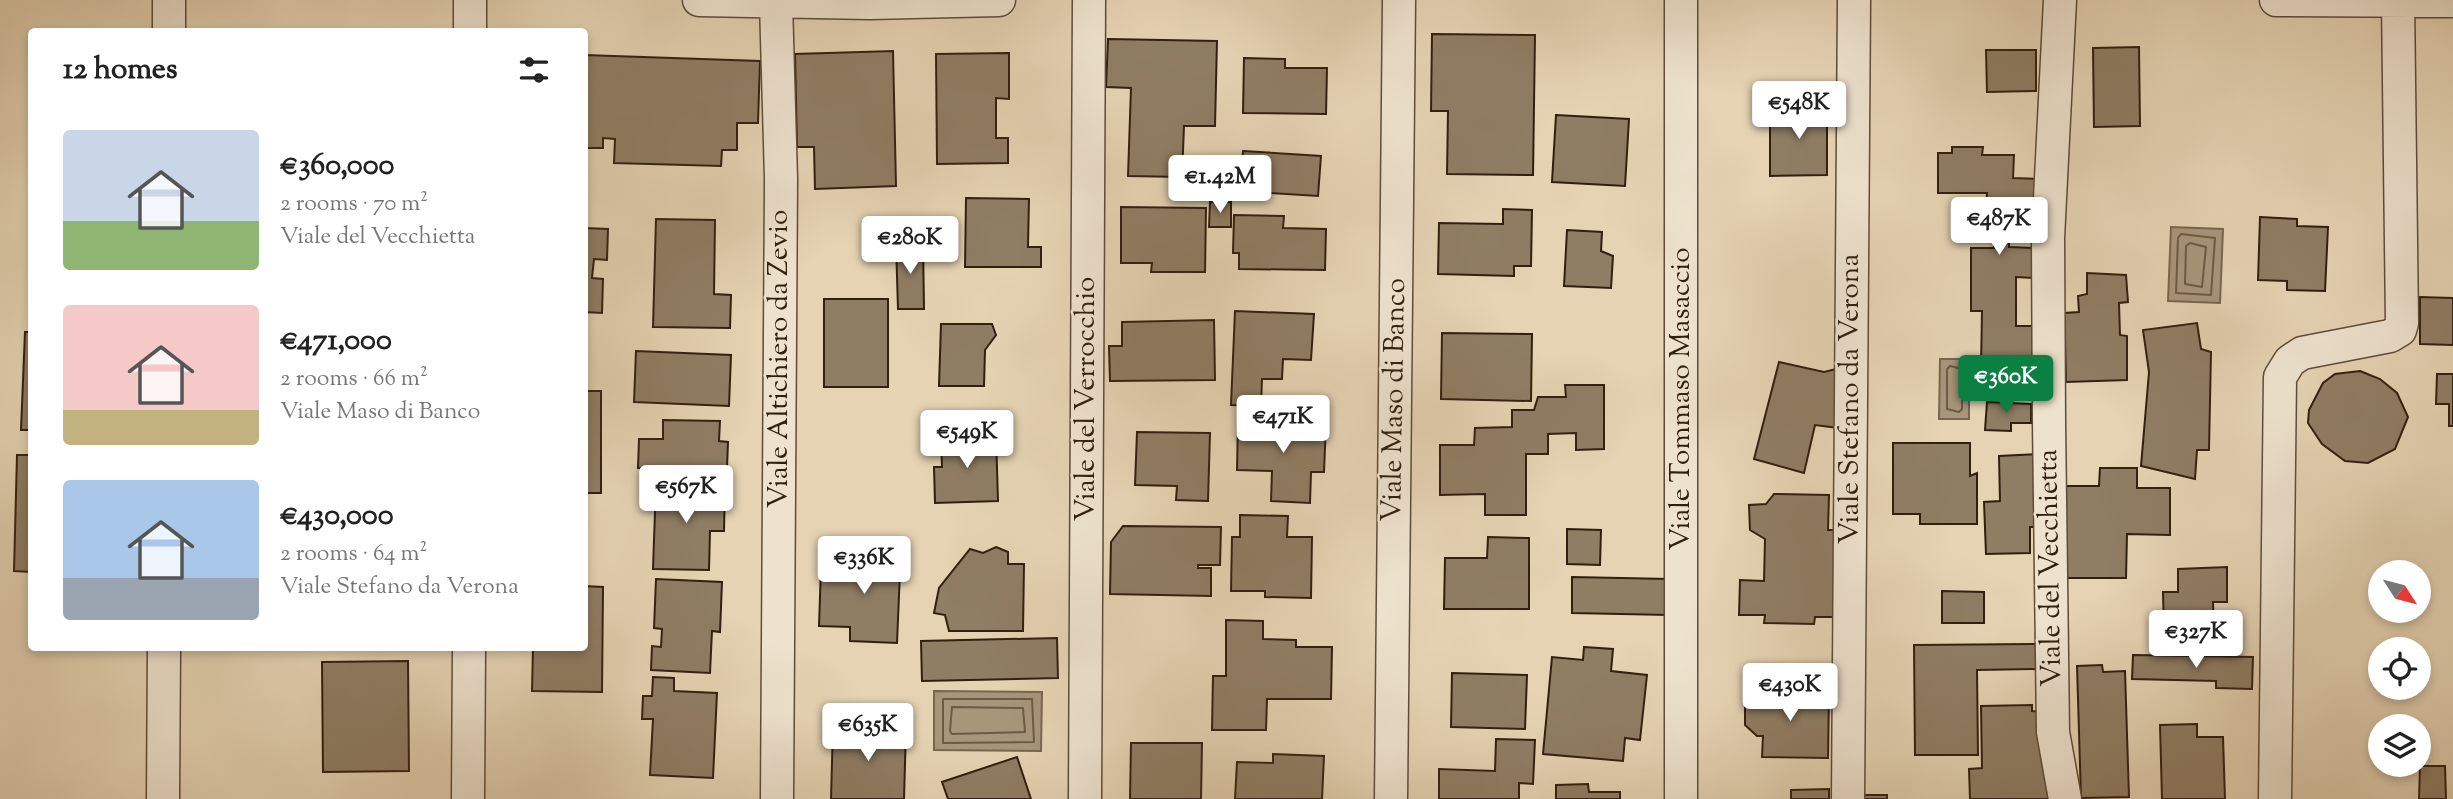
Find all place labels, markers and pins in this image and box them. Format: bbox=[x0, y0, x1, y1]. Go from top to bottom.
pin: €548K bbox=[1750, 82, 1848, 141]
pin: €1.42M bbox=[1163, 156, 1277, 215]
pin: €487K bbox=[1950, 198, 2048, 257]
pin: €280K bbox=[861, 216, 959, 276]
pin: €360K bbox=[1957, 356, 2055, 415]
pin: €471K bbox=[1234, 396, 1332, 455]
pin: €549K bbox=[918, 410, 1016, 470]
pin: €567K bbox=[637, 466, 735, 525]
pin: €336K bbox=[815, 536, 913, 596]
pin: €327K bbox=[2147, 610, 2245, 670]
pin: €430K bbox=[1741, 664, 1839, 723]
pin: €635K bbox=[819, 704, 917, 763]

